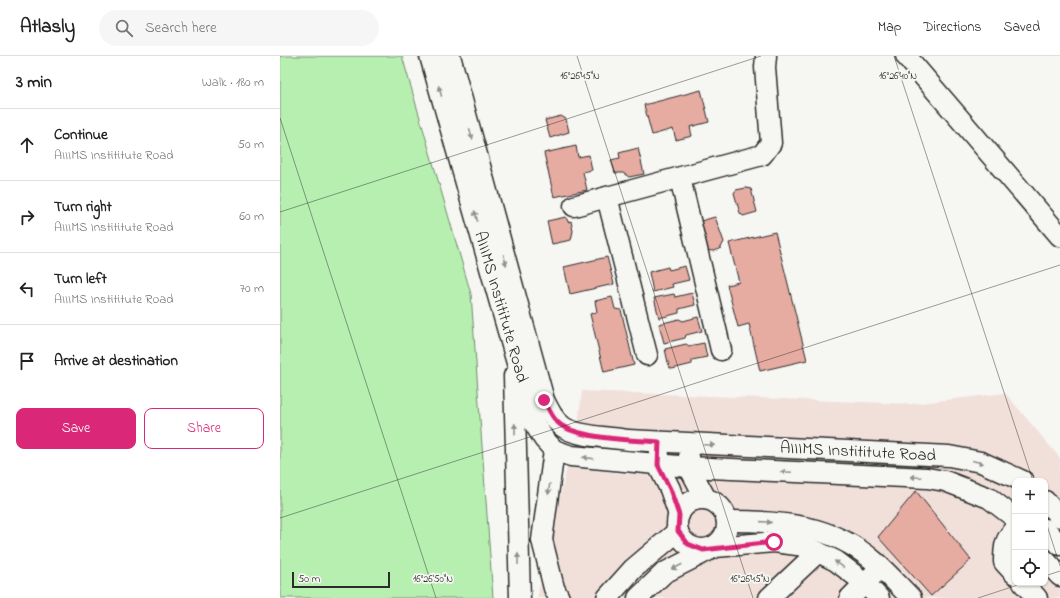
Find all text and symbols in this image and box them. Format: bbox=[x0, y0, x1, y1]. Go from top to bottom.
search box bbox=[99, 10, 379, 46]
text: Atlasly bbox=[20, 14, 75, 41]
icon: search bbox=[113, 17, 135, 39]
text: Search here bbox=[145, 17, 217, 39]
text: Map bbox=[878, 17, 901, 38]
text: Directions bbox=[923, 17, 981, 38]
text: Saved bbox=[1003, 17, 1040, 38]
text: 16°26'45"N bbox=[560, 69, 600, 84]
text: 16°26'40"N bbox=[879, 69, 917, 84]
text: 3 min bbox=[16, 70, 52, 95]
text: Walk · 180 m bbox=[202, 73, 264, 92]
one-way arrow bbox=[437, 85, 443, 97]
text: Continue bbox=[54, 124, 108, 146]
one-way arrow bbox=[468, 128, 474, 140]
icon: ahead bbox=[16, 134, 38, 156]
text: 50 m bbox=[238, 135, 264, 154]
text: AIIIMS Instititute Road bbox=[54, 146, 174, 165]
text: Turn right bbox=[54, 196, 112, 218]
icon: right bbox=[16, 206, 38, 228]
text: 60 m bbox=[239, 207, 264, 226]
one-way arrow bbox=[473, 210, 479, 222]
text: AIIIMS Instititute Road bbox=[54, 218, 174, 237]
street label: AIIIMS Instititute Road bbox=[467, 228, 535, 386]
one-way arrow bbox=[502, 254, 508, 266]
text: Turn left bbox=[54, 268, 107, 290]
icon: left bbox=[16, 278, 38, 300]
text: 70 m bbox=[240, 279, 264, 298]
text: AIIIMS Instititute Road bbox=[54, 290, 174, 309]
icon: arrive bbox=[16, 350, 38, 372]
text: Arrive at destination bbox=[54, 350, 178, 372]
route end bbox=[535, 391, 553, 409]
button: Save bbox=[16, 408, 136, 449]
button: Share bbox=[144, 408, 264, 449]
one-way arrow bbox=[512, 422, 518, 435]
street label: AIIIMS Instititute Road bbox=[779, 435, 937, 469]
one-way arrow bbox=[703, 441, 715, 448]
one-way arrow bbox=[582, 455, 594, 462]
one-way arrow bbox=[972, 459, 984, 465]
one-way arrow bbox=[780, 468, 792, 475]
one-way arrow bbox=[909, 474, 922, 480]
map controls bbox=[1012, 478, 1048, 586]
button: + bbox=[1012, 478, 1048, 514]
one-way arrow bbox=[546, 483, 552, 495]
button: − bbox=[1012, 514, 1048, 550]
one-way arrow bbox=[760, 519, 772, 526]
route start bbox=[765, 533, 783, 551]
button: locate bbox=[1012, 550, 1048, 586]
one-way arrow bbox=[515, 552, 521, 565]
one-way arrow bbox=[834, 560, 844, 568]
one-way arrow bbox=[671, 563, 683, 570]
scale bar bbox=[292, 570, 390, 589]
text: 50 m bbox=[298, 571, 320, 587]
text: 16°26'50"N bbox=[413, 572, 453, 587]
text: 16°26'45"N bbox=[730, 572, 770, 587]

